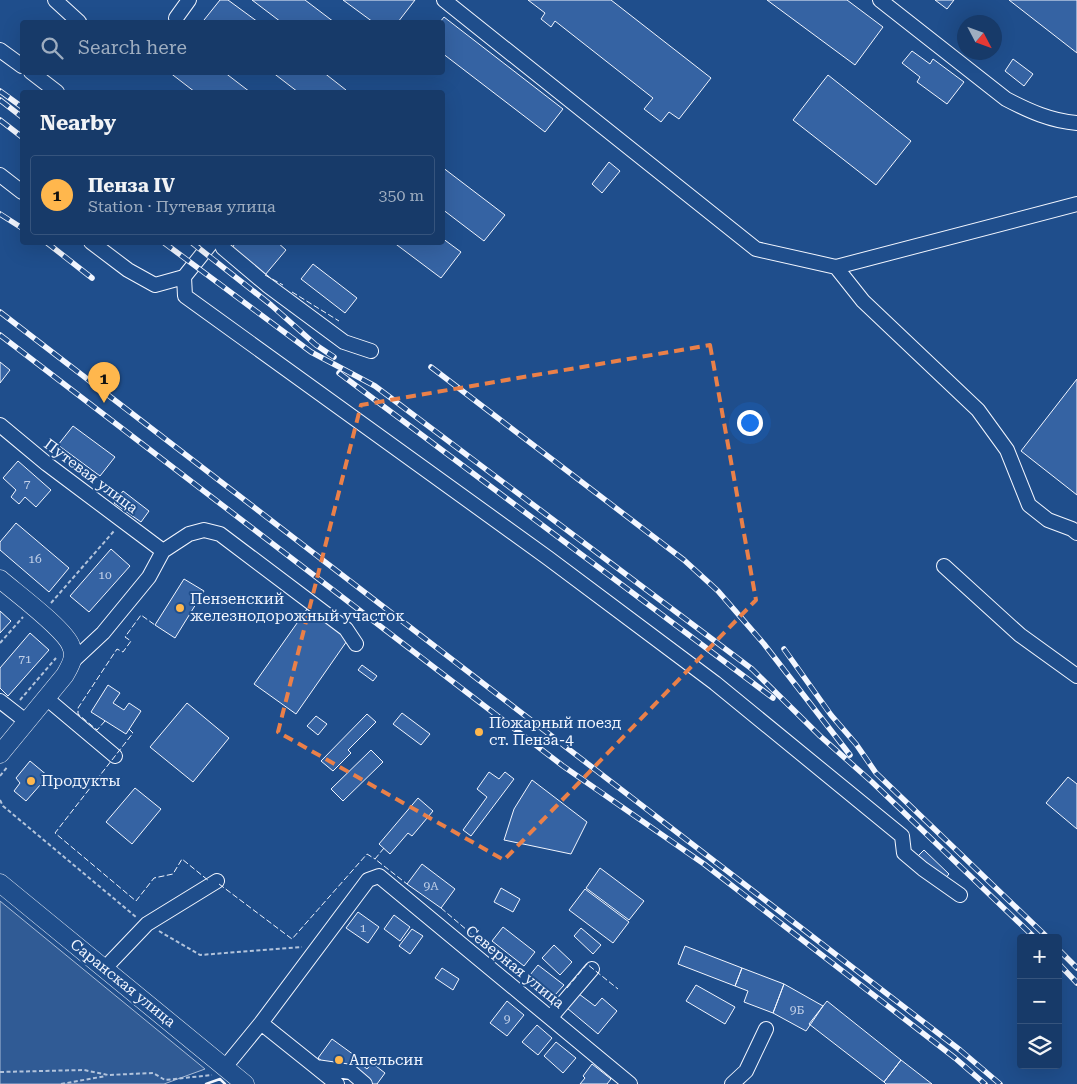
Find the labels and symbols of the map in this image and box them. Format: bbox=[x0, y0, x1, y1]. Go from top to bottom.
north arrow bbox=[957, 15, 1002, 60]
pin: 1 bbox=[88, 362, 120, 403]
your location bbox=[737, 410, 763, 436]
street label: Путевая улица bbox=[41, 435, 141, 517]
house number: 7 bbox=[24, 477, 31, 491]
house number: 16 bbox=[28, 552, 42, 566]
house number: 10 bbox=[98, 568, 112, 582]
place label: Пензенский железнодорожный участок bbox=[190, 590, 405, 625]
marker: Пензенский железнодорожный участок bbox=[174, 602, 186, 614]
house number: 71 bbox=[18, 652, 32, 666]
place label: Пожарный поезд ст. Пенза-4 bbox=[489, 714, 622, 749]
marker: Пожарный поезд ст. Пенза-4 bbox=[473, 726, 485, 738]
place label: Продукты bbox=[41, 772, 121, 790]
marker: Продукты bbox=[25, 775, 37, 787]
house number: 9А bbox=[423, 879, 439, 893]
house number: 1 bbox=[360, 921, 367, 935]
street label: Северная улица bbox=[462, 922, 568, 1012]
street label: Саранская улица bbox=[67, 935, 179, 1031]
house number: 9Б bbox=[790, 1003, 805, 1017]
house number: 9 bbox=[504, 1012, 511, 1026]
place label: Апельсин bbox=[349, 1051, 423, 1069]
marker: Апельсин bbox=[333, 1054, 345, 1066]

